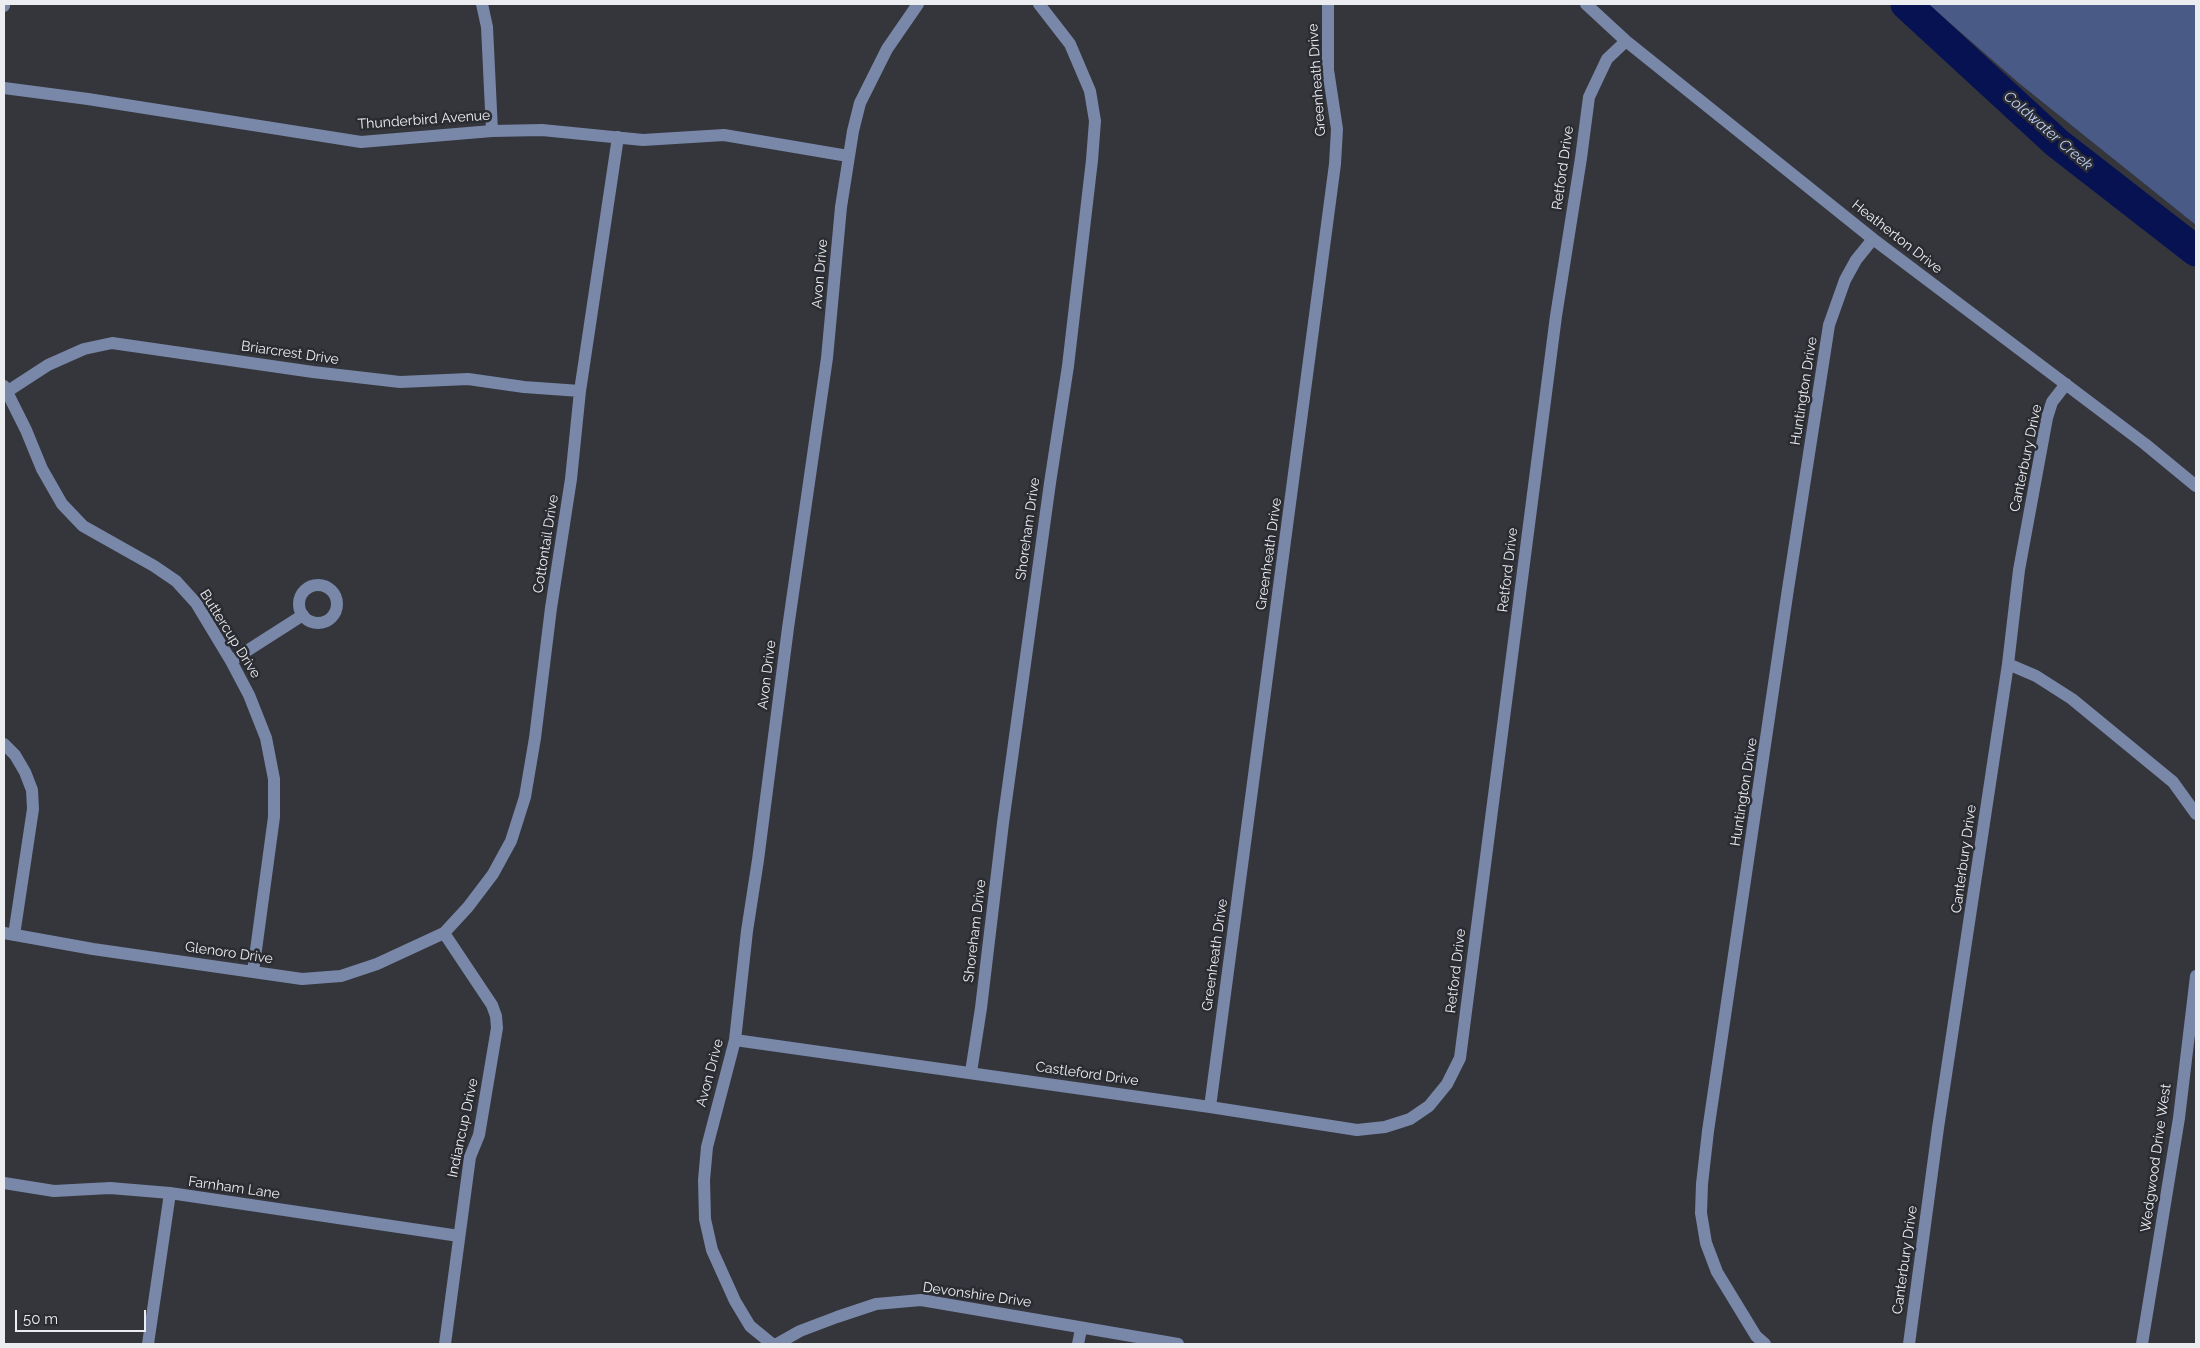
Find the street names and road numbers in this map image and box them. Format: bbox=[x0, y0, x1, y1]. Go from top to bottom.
street label: Greenheath Drive bbox=[1305, 23, 1329, 137]
street label: Thunderbird Avenue bbox=[357, 107, 491, 133]
street label: Retford Drive bbox=[1549, 125, 1577, 211]
street label: Heatherton Drive bbox=[1848, 197, 1946, 277]
street label: Avon Drive bbox=[809, 239, 831, 309]
street label: Huntington Drive bbox=[1787, 336, 1821, 446]
street label: Briarcrest Drive bbox=[240, 338, 340, 368]
street label: Canterbury Drive bbox=[2006, 403, 2046, 513]
street label: Shoreham Drive bbox=[1012, 477, 1044, 581]
street label: Cottontail Drive bbox=[530, 493, 562, 595]
street label: Greenheath Drive bbox=[1253, 497, 1285, 611]
street label: Retford Drive bbox=[1494, 527, 1522, 613]
street label: Buttercup Drive bbox=[196, 587, 264, 681]
street label: Avon Drive bbox=[754, 639, 780, 711]
street label: Huntington Drive bbox=[1727, 737, 1761, 847]
street label: Canterbury Drive bbox=[1948, 804, 1980, 914]
street label: Shoreham Drive bbox=[960, 879, 990, 983]
street label: Greenheath Drive bbox=[1199, 898, 1231, 1012]
street label: Retford Drive bbox=[1442, 928, 1470, 1014]
street label: Glenoro Drive bbox=[184, 939, 274, 967]
street label: Avon Drive bbox=[693, 1037, 727, 1109]
street label: Castleford Drive bbox=[1034, 1058, 1140, 1090]
street label: Indiancup Drive bbox=[444, 1077, 482, 1179]
street label: Wedgwood Drive West bbox=[2137, 1083, 2175, 1233]
street label: Farnham Lane bbox=[187, 1173, 281, 1203]
street label: Canterbury Drive bbox=[1889, 1205, 1921, 1315]
street label: Devonshire Drive bbox=[922, 1279, 1032, 1311]

